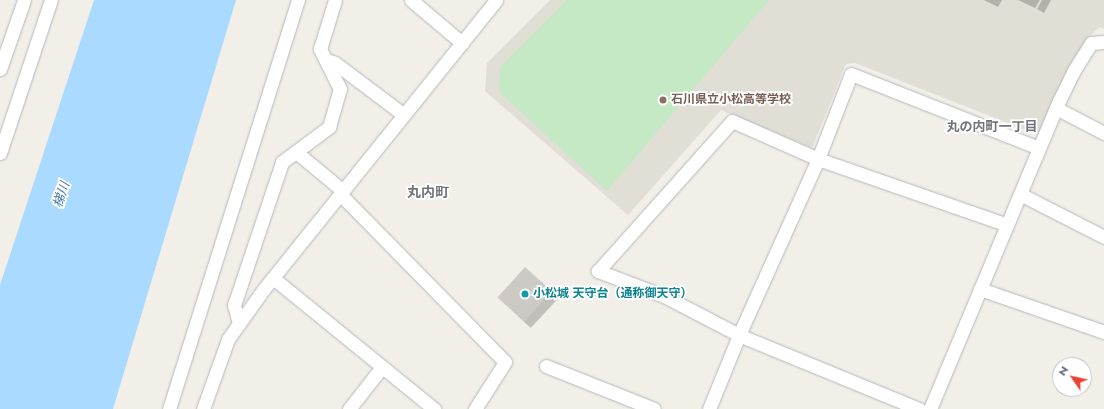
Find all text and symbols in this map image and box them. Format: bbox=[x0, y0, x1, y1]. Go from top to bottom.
place label: 石川県立小松高等学校 bbox=[671, 93, 791, 107]
marker: 石川県立小松高等学校 bbox=[658, 95, 668, 105]
district label: 丸の内町一丁目 bbox=[947, 119, 1037, 135]
water label: 梯川 bbox=[51, 180, 73, 210]
district label: 丸内町 bbox=[407, 184, 449, 200]
place label: 小松城 天守台（通称御天守） bbox=[533, 287, 693, 301]
marker: 小松城 天守台（通称御天守） bbox=[520, 289, 530, 299]
north arrow bbox=[1052, 357, 1092, 397]
text: N bbox=[1054, 363, 1072, 379]

